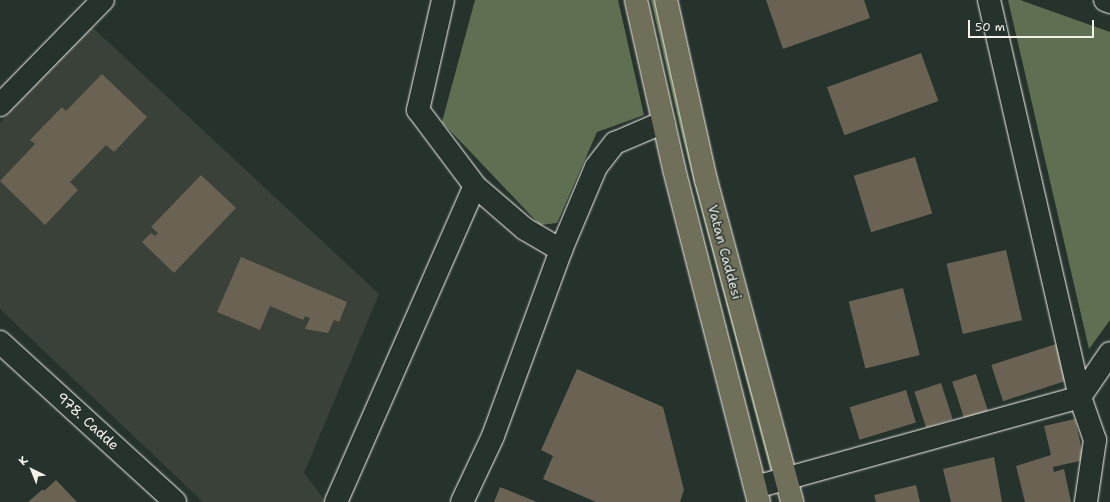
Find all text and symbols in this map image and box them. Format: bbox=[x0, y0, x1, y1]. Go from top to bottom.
scale bar bbox=[970, 12, 1096, 38]
text: 50 m bbox=[975, 19, 1005, 35]
street label: Vatan Caddesi bbox=[704, 203, 746, 301]
street label: 978. Cadde bbox=[53, 389, 123, 453]
north arrow bbox=[12, 450, 52, 490]
text: K bbox=[16, 453, 31, 469]

